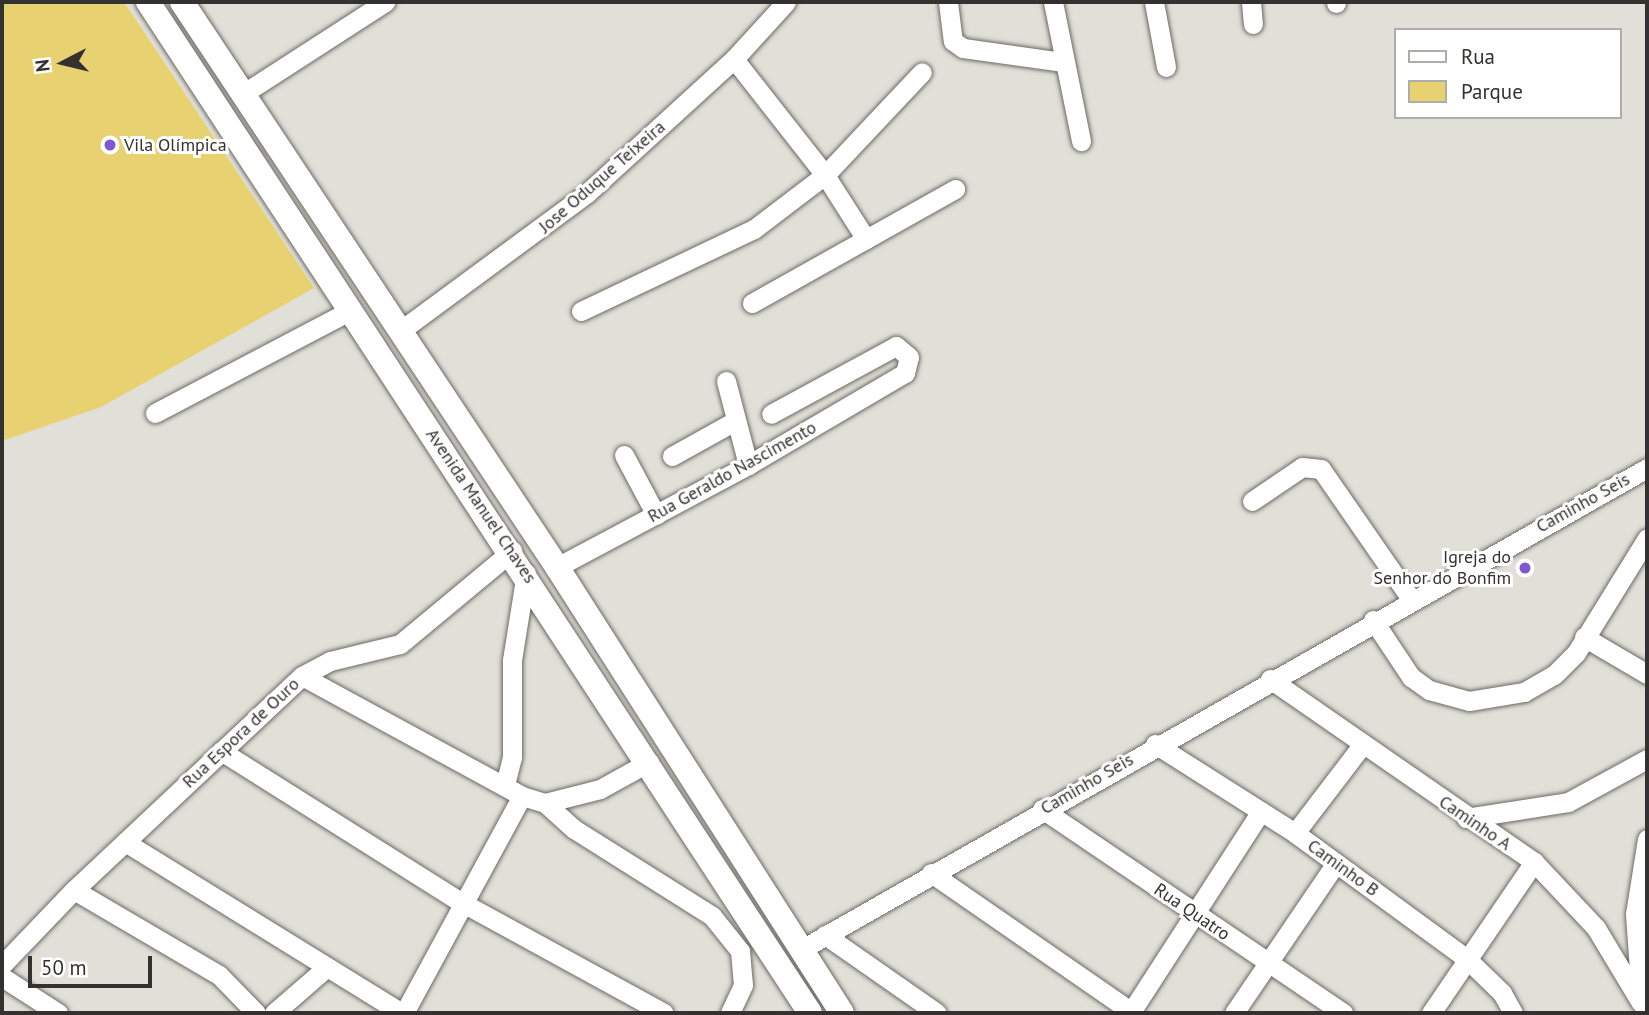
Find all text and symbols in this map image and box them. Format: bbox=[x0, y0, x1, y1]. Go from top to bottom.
north arrow bbox=[28, 28, 98, 98]
legend bbox=[1394, 28, 1621, 119]
text: Rua bbox=[1461, 43, 1495, 70]
text: N bbox=[29, 58, 55, 73]
text: Parque bbox=[1461, 78, 1523, 105]
street label: Jose Oduque Teixeira bbox=[534, 116, 670, 238]
place label: Vila Olímpica bbox=[124, 134, 227, 156]
marker: Vila Olímpica bbox=[102, 137, 118, 153]
street label: Rua Geraldo Nascimento bbox=[644, 417, 820, 527]
street label: Avenida Manuel Chaves bbox=[421, 425, 541, 587]
street label: Caminho Seis bbox=[1532, 468, 1634, 538]
place label: Igreja do Senhor do Bonfim bbox=[1374, 547, 1511, 590]
marker: Igreja do Senhor do Bonfim bbox=[1517, 560, 1533, 576]
street label: Rua Espora de Ouro bbox=[178, 673, 304, 793]
street label: Caminho Seis bbox=[1037, 749, 1137, 819]
street label: Caminho A bbox=[1435, 791, 1515, 855]
street label: Caminho B bbox=[1303, 835, 1383, 901]
street label: Rua Quatro bbox=[1150, 879, 1234, 945]
scale bar bbox=[32, 942, 156, 986]
text: 50 m bbox=[41, 954, 87, 981]

